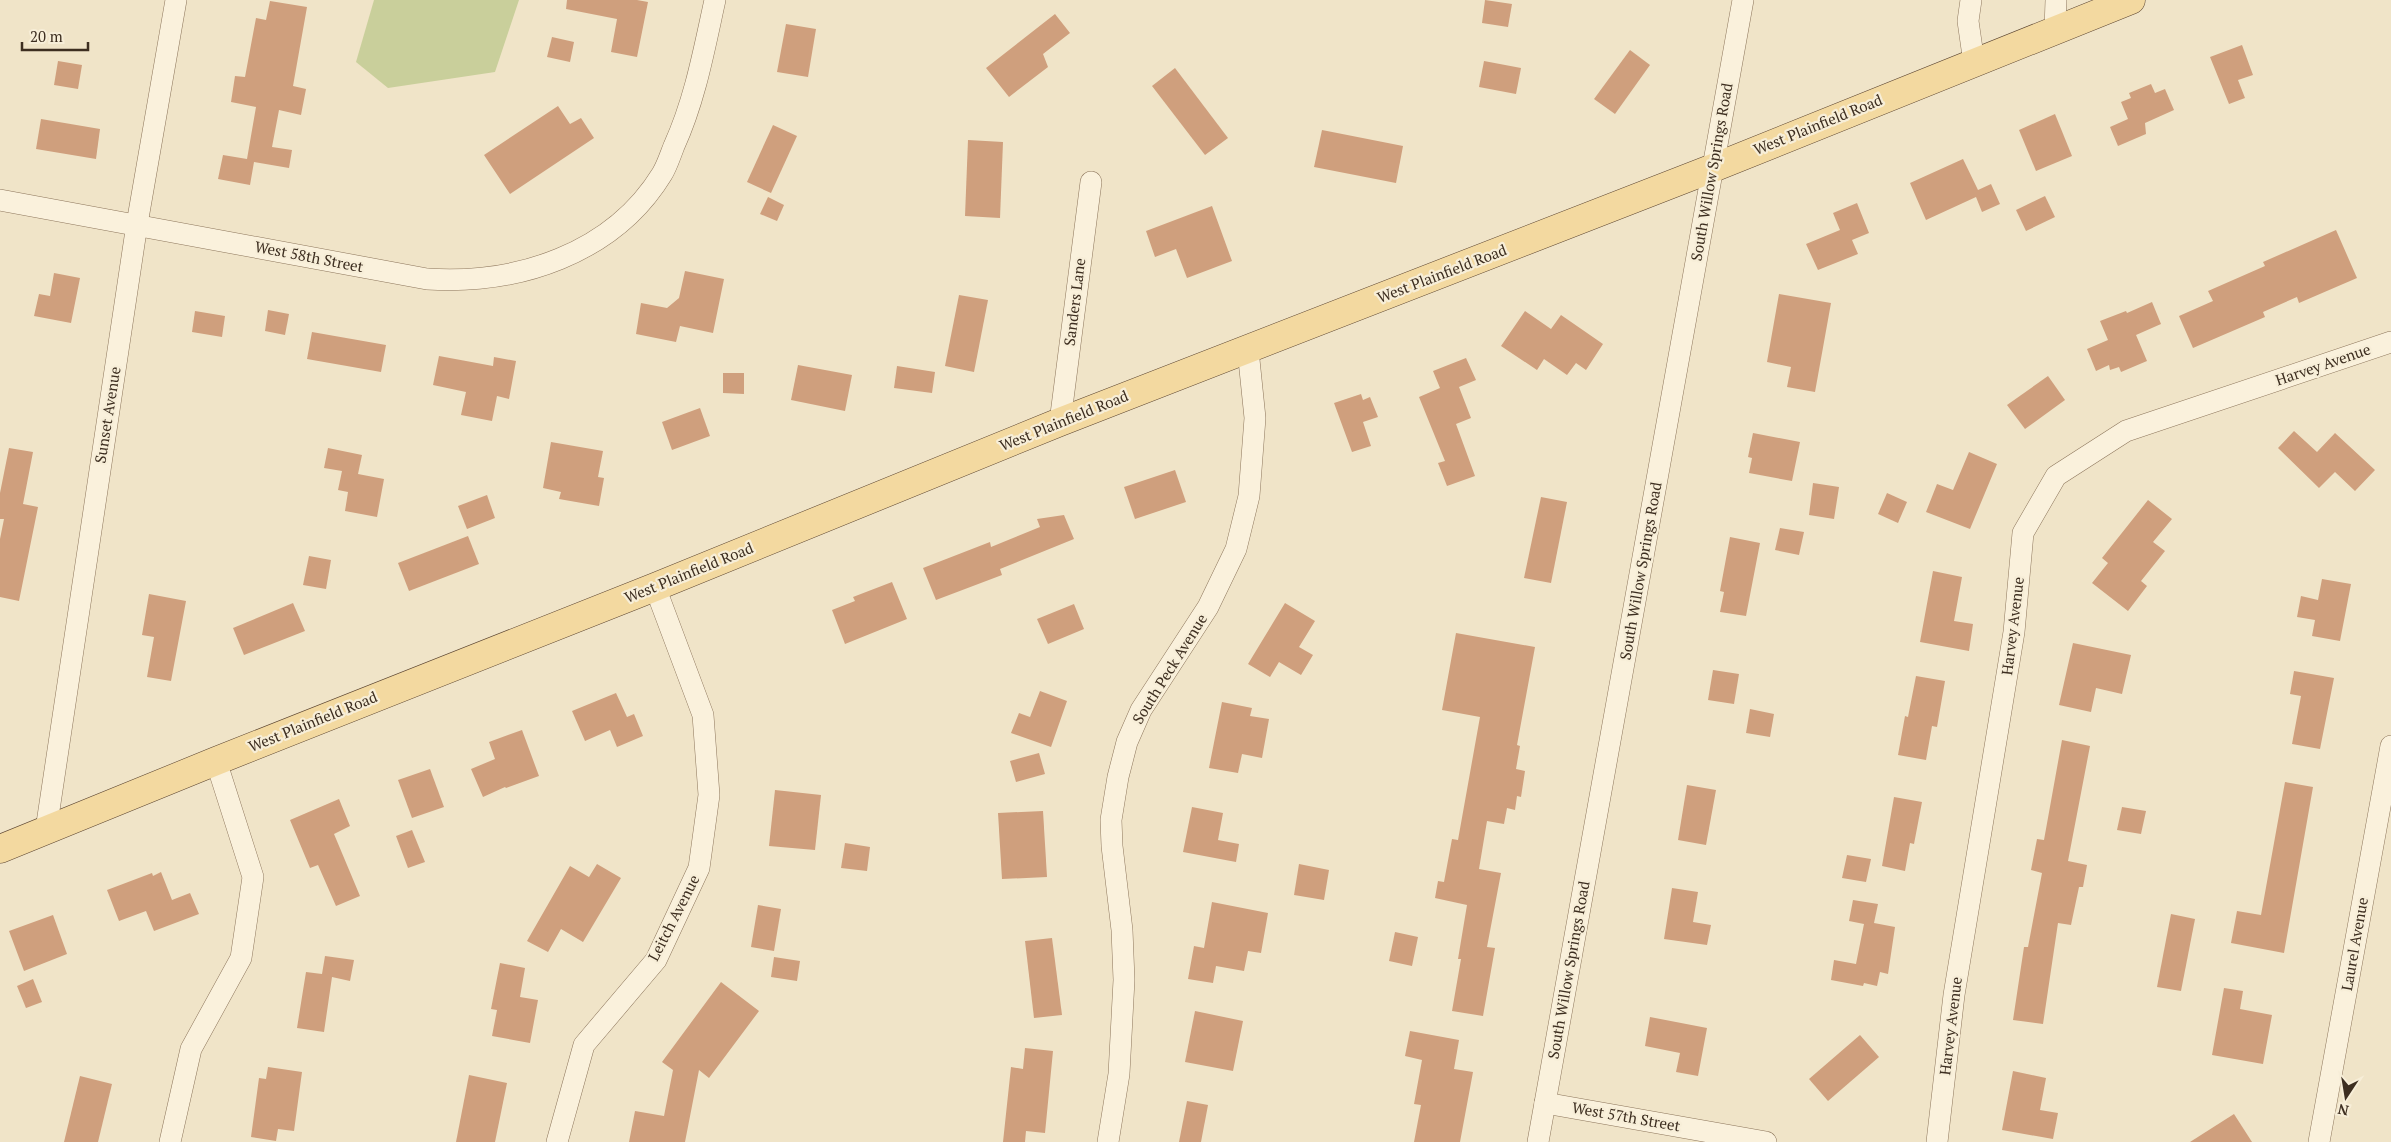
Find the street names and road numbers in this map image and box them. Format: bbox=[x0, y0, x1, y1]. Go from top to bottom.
street label: South Willow Springs Road bbox=[1686, 81, 1737, 262]
street label: West Plainfield Road bbox=[1750, 89, 1885, 159]
street label: West 58th Street bbox=[253, 236, 366, 276]
street label: West Plainfield Road bbox=[1374, 239, 1509, 307]
street label: Sanders Lane bbox=[1059, 257, 1089, 347]
street label: Harvey Avenue bbox=[2273, 338, 2373, 390]
street label: Sunset Avenue bbox=[89, 365, 125, 465]
street label: West Plainfield Road bbox=[996, 385, 1131, 455]
street label: South Willow Springs Road bbox=[1615, 480, 1666, 661]
street label: West Plainfield Road bbox=[621, 537, 756, 607]
street label: Harvey Avenue bbox=[1996, 575, 2028, 676]
street label: South Peck Avenue bbox=[1127, 610, 1211, 727]
street label: West Plainfield Road bbox=[245, 686, 380, 756]
street label: Leitch Avenue bbox=[643, 871, 703, 964]
street label: South Willow Springs Road bbox=[1543, 879, 1594, 1060]
street label: Laurel Avenue bbox=[2336, 895, 2372, 992]
street label: Harvey Avenue bbox=[1934, 975, 1966, 1076]
street label: West 57th Street bbox=[1570, 1097, 1682, 1135]

